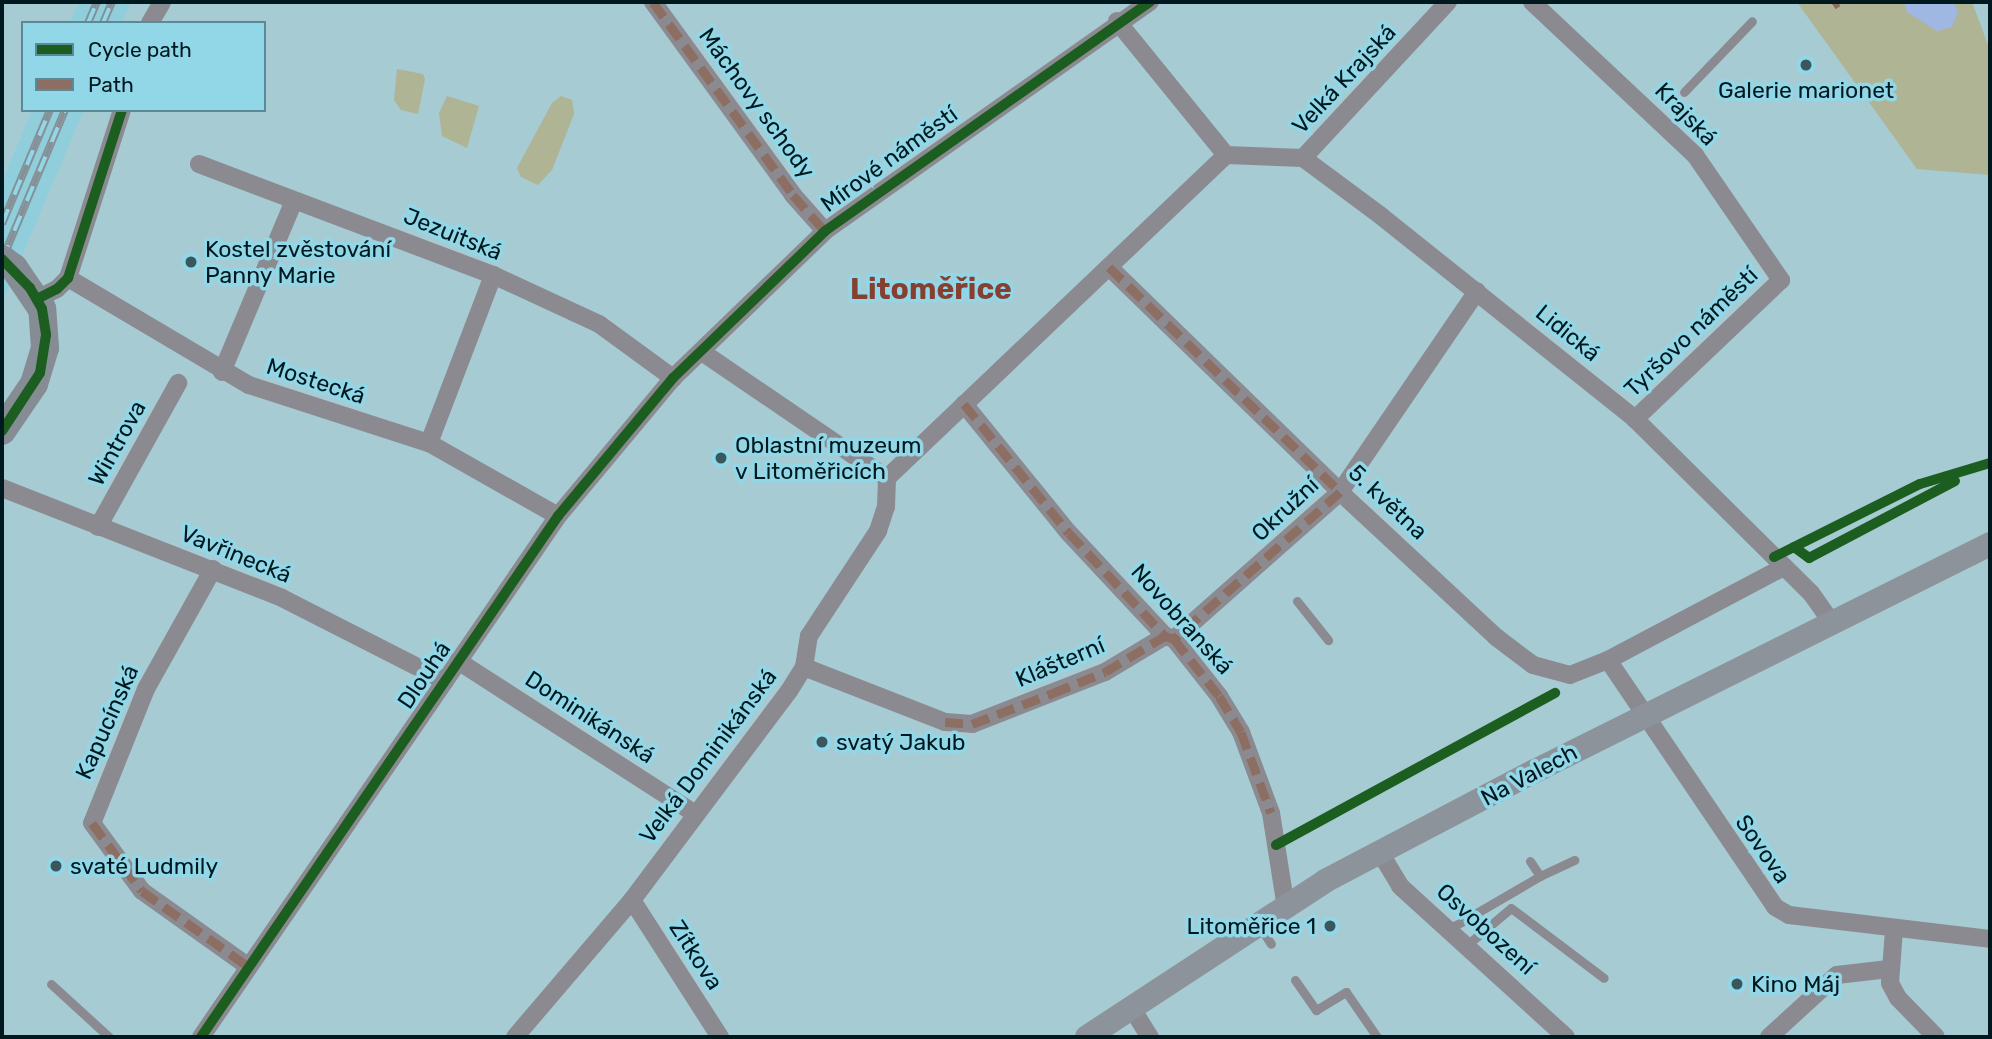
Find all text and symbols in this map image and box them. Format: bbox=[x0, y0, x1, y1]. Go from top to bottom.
street label: Velká Krajská bbox=[1286, 19, 1402, 139]
legend bbox=[21, 21, 266, 112]
street label: Máchovy schody bbox=[693, 22, 821, 184]
text: Cycle path bbox=[88, 37, 192, 62]
marker: Galerie marionet bbox=[1798, 57, 1814, 73]
text: Path bbox=[88, 72, 134, 97]
place label: Galerie marionet bbox=[1718, 76, 1894, 104]
street label: Krajská bbox=[1649, 77, 1723, 151]
street label: Mírové náměstí bbox=[815, 100, 963, 218]
street label: Jezuitská bbox=[400, 202, 506, 266]
place label: Kostel zvěstování Panny Marie bbox=[205, 235, 391, 289]
marker: Kostel zvěstování Panny Marie bbox=[183, 254, 199, 270]
street label: Tyršovo náměstí bbox=[1619, 261, 1763, 403]
district label: Litoměřice bbox=[850, 271, 1012, 307]
street label: Lidická bbox=[1530, 299, 1606, 367]
street label: Mostecká bbox=[263, 352, 369, 410]
street label: Wintrova bbox=[82, 396, 152, 490]
place label: Oblastní muzeum v Litoměřicích bbox=[735, 431, 921, 485]
marker: Oblastní muzeum v Litoměřicích bbox=[713, 450, 729, 466]
street label: 5. května bbox=[1343, 459, 1433, 545]
street label: Okružní bbox=[1246, 471, 1324, 547]
street label: Vavřinecká bbox=[177, 519, 295, 589]
street label: Novobranská bbox=[1125, 558, 1239, 680]
street label: Klášterní bbox=[1011, 631, 1109, 693]
street label: Dlouhá bbox=[392, 636, 456, 714]
street label: Kapucínská bbox=[70, 661, 144, 783]
street label: Velká Dominikánská bbox=[633, 663, 783, 849]
street label: Dominikánská bbox=[520, 665, 660, 769]
place label: svatý Jakub bbox=[836, 728, 966, 756]
marker: svatý Jakub bbox=[814, 734, 830, 750]
street label: Na Valech bbox=[1476, 738, 1582, 812]
street label: Sovova bbox=[1730, 809, 1796, 889]
place label: svaté Ludmily bbox=[70, 852, 218, 880]
marker: svaté Ludmily bbox=[48, 858, 64, 874]
street label: Osvobození bbox=[1431, 878, 1541, 980]
place label: Litoměřice 1 bbox=[1187, 912, 1316, 940]
street label: Zítkova bbox=[663, 915, 729, 995]
marker: Litoměřice 1 bbox=[1322, 918, 1338, 934]
place label: Kino Máj bbox=[1751, 970, 1840, 998]
marker: Kino Máj bbox=[1729, 976, 1745, 992]

